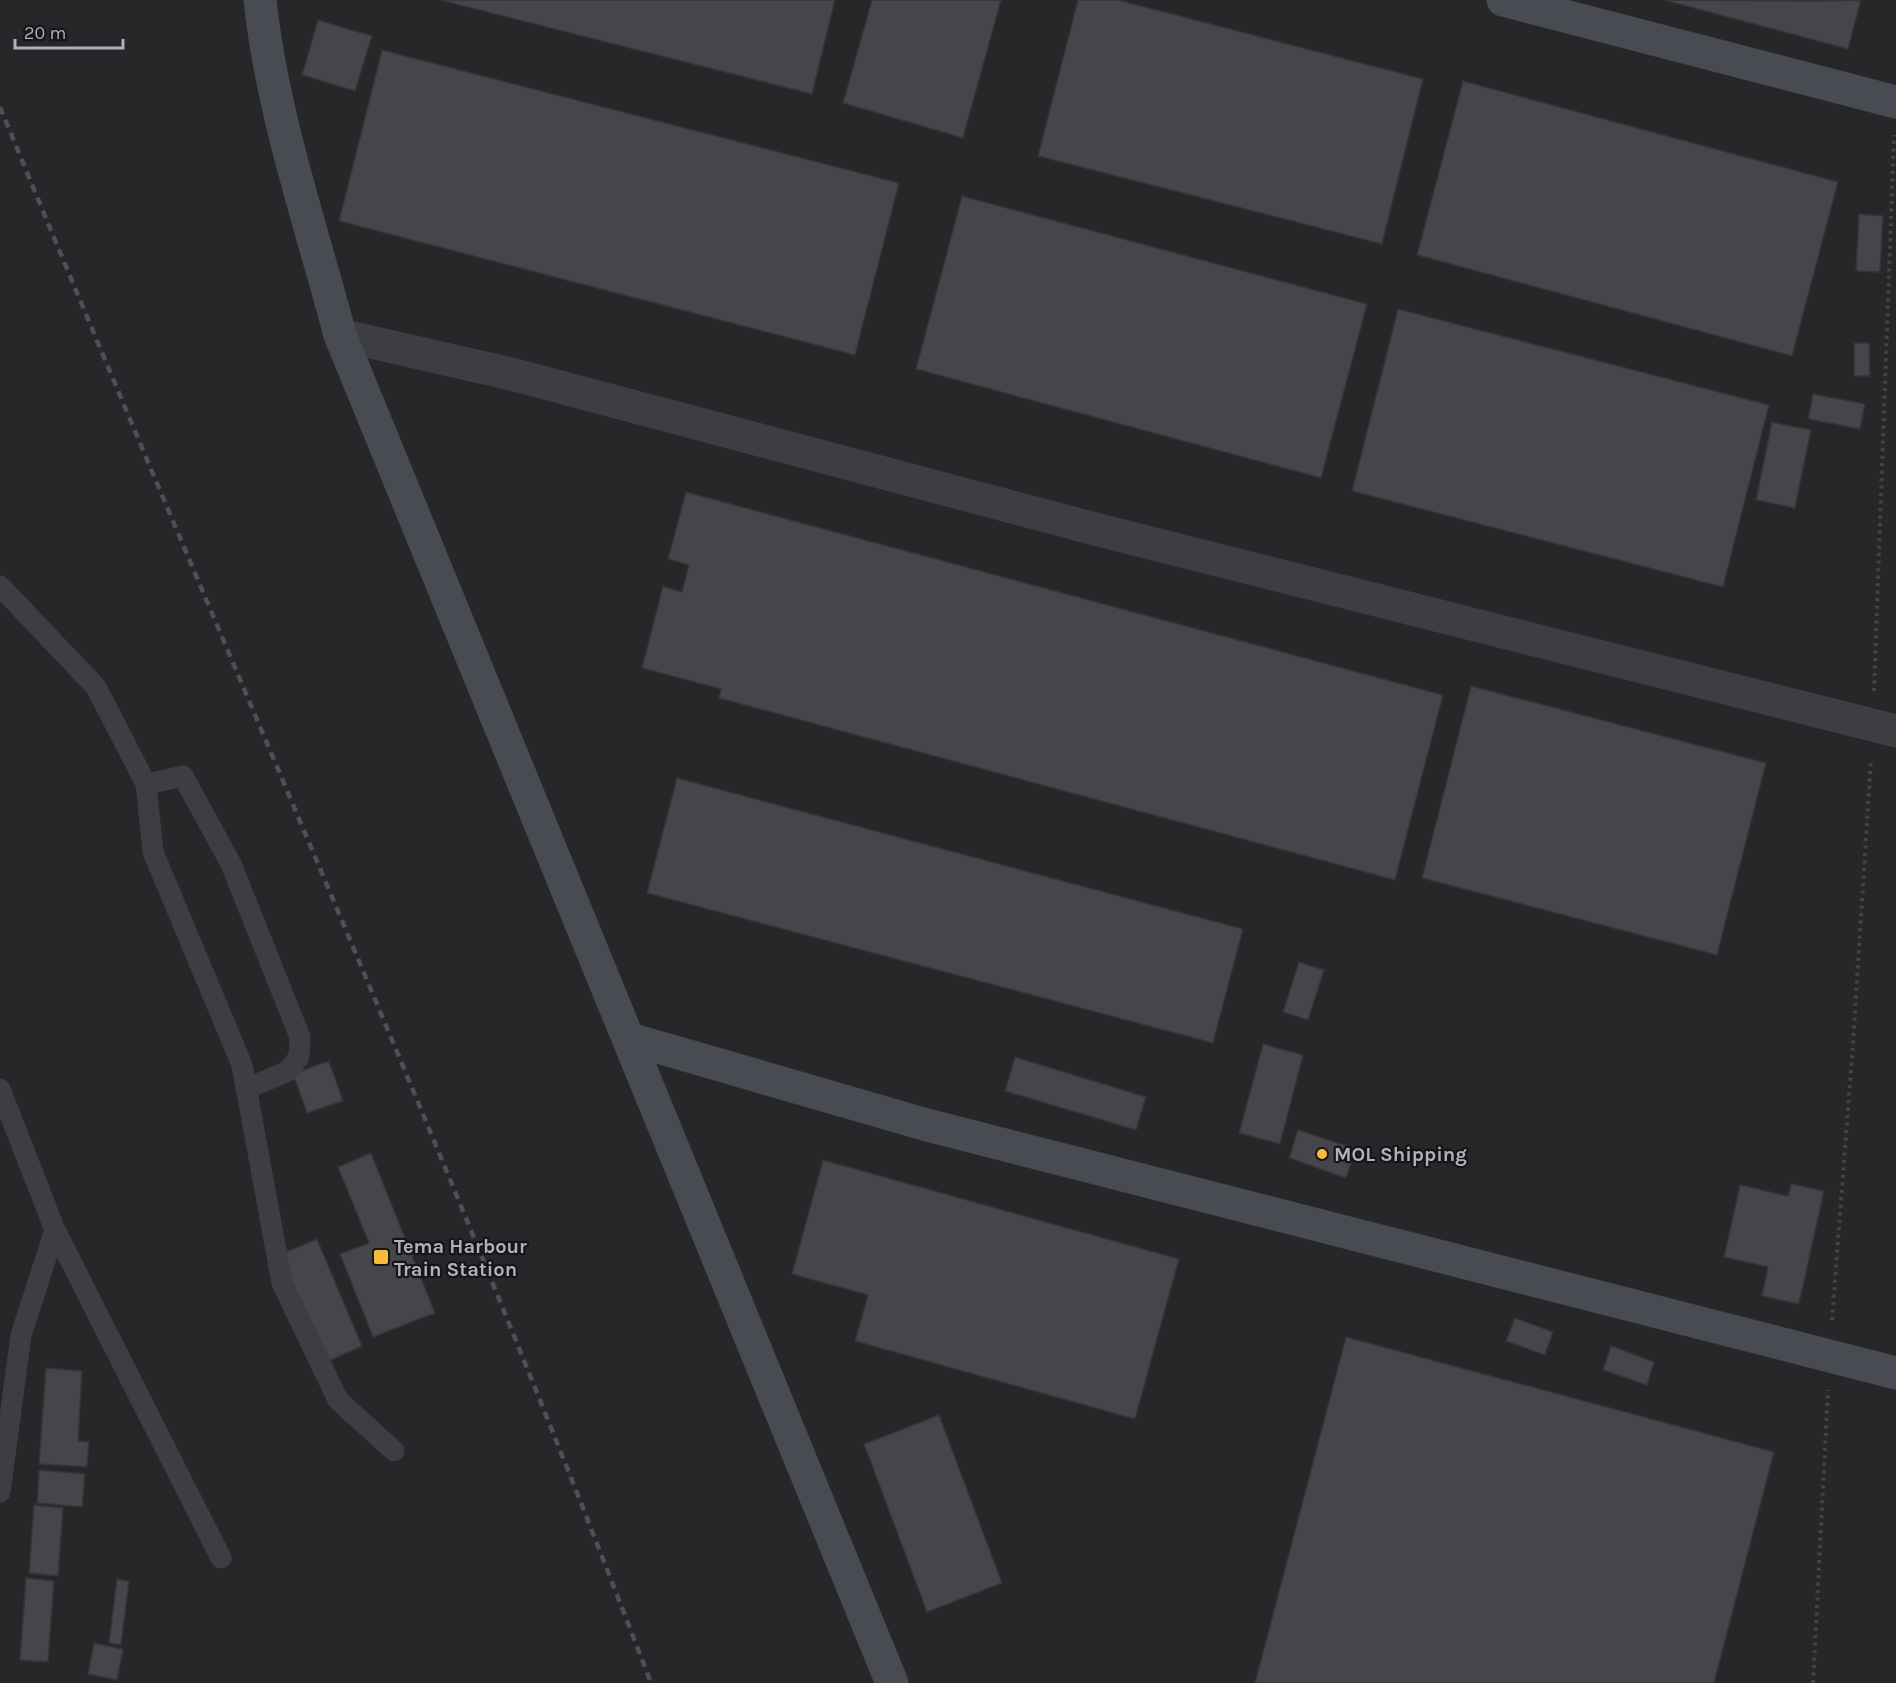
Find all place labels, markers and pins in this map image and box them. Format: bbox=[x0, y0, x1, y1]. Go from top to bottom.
place label: MOL Shipping bbox=[1334, 1143, 1467, 1166]
marker: MOL Shipping bbox=[1315, 1147, 1329, 1161]
place label: Tema Harbour Train Station bbox=[394, 1235, 527, 1281]
marker: Tema Harbour Train Station bbox=[372, 1248, 390, 1266]

